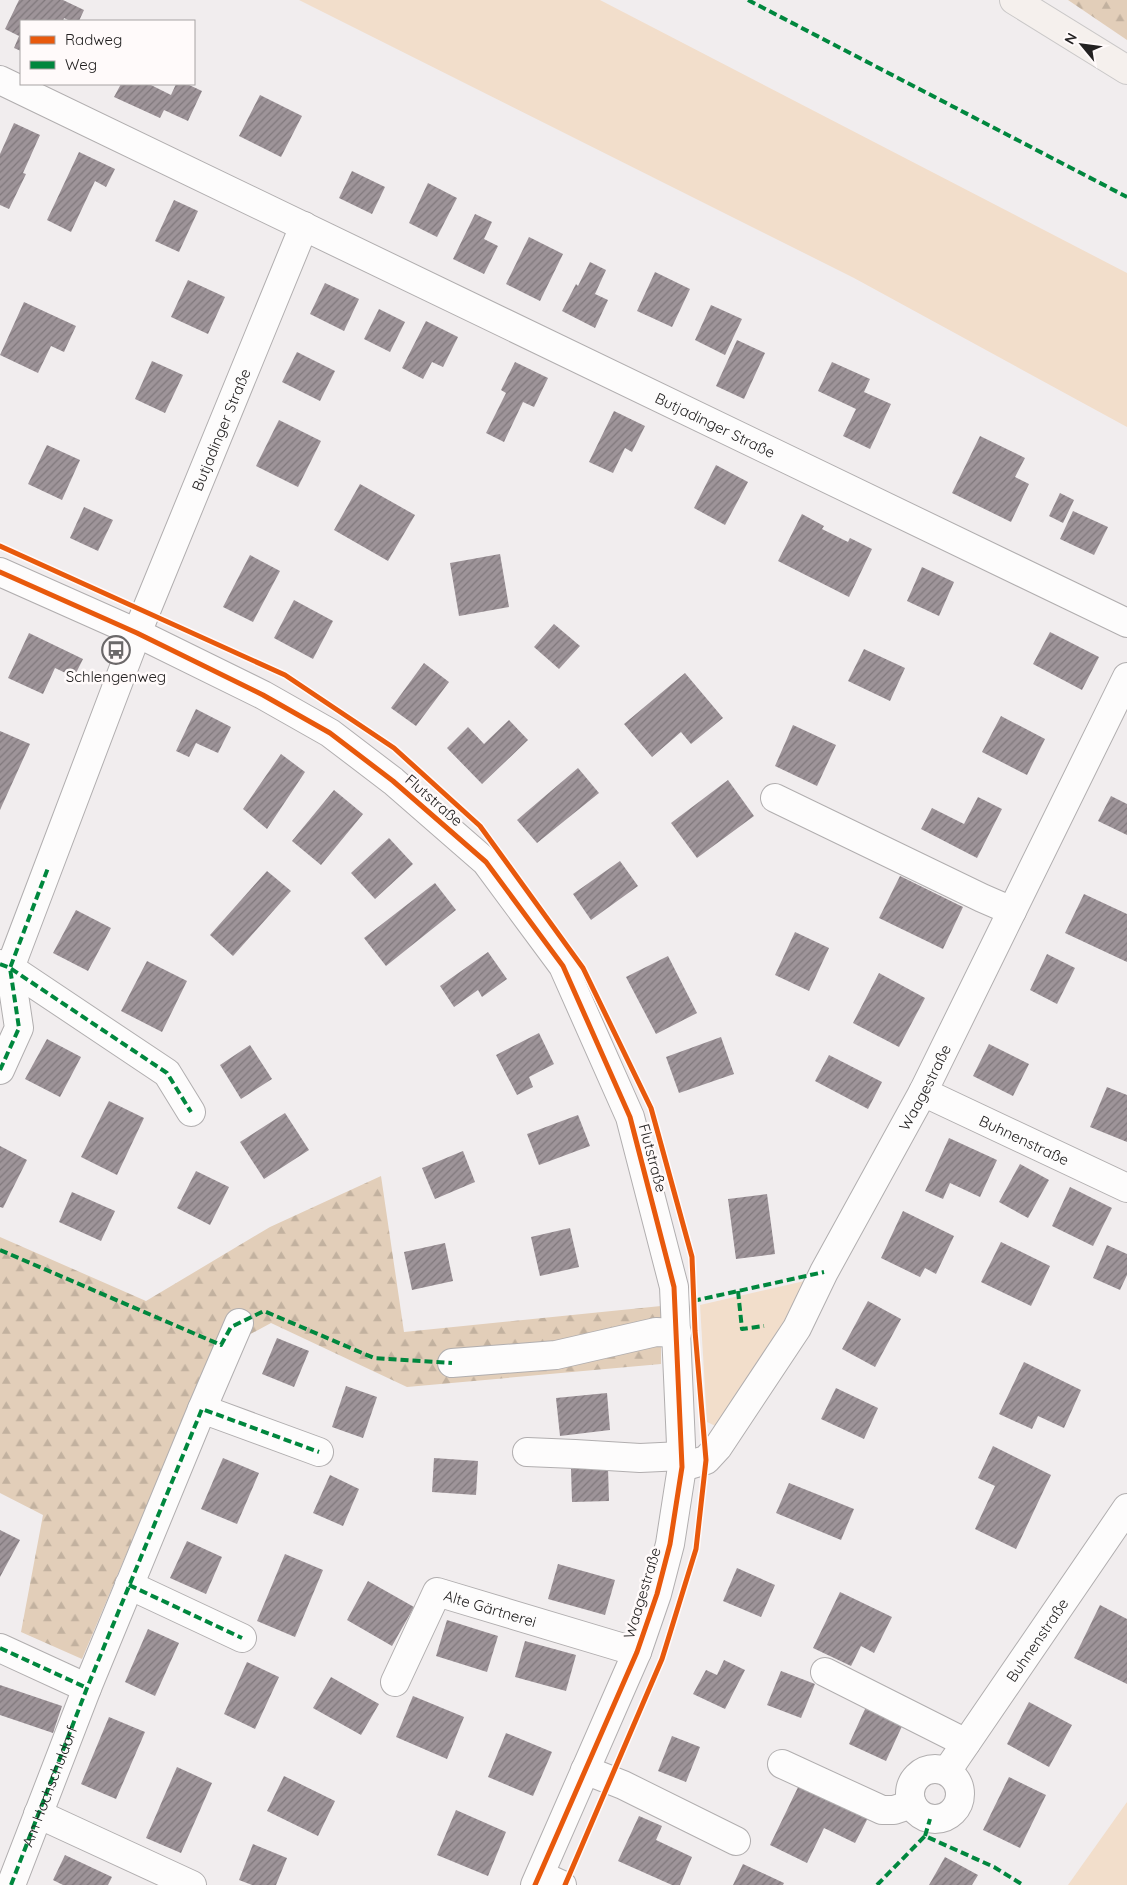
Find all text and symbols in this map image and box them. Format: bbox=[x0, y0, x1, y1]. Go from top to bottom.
legend bbox=[20, 20, 195, 85]
north arrow bbox=[1057, 20, 1107, 70]
text: Radweg bbox=[65, 30, 122, 49]
text: N bbox=[1060, 30, 1081, 48]
text: Weg bbox=[65, 55, 97, 74]
street label: Butjadinger Straße bbox=[187, 365, 254, 494]
street label: Butjadinger Straße bbox=[652, 388, 778, 462]
bus stop icon: Schlengenweg bbox=[101, 635, 131, 665]
place label: Schlengenweg bbox=[66, 667, 166, 686]
street label: Flutstraße bbox=[401, 770, 467, 830]
street label: Waagestraße bbox=[894, 1041, 955, 1134]
street label: Buhnenstraße bbox=[976, 1110, 1072, 1169]
street label: Flutstraße bbox=[635, 1122, 671, 1194]
street label: Waagestraße bbox=[619, 1545, 665, 1641]
street label: Alte Gärtnerei bbox=[442, 1585, 539, 1631]
street label: Buhnenstraße bbox=[1002, 1594, 1072, 1685]
street label: Am Hochschuldorf bbox=[17, 1722, 81, 1849]

